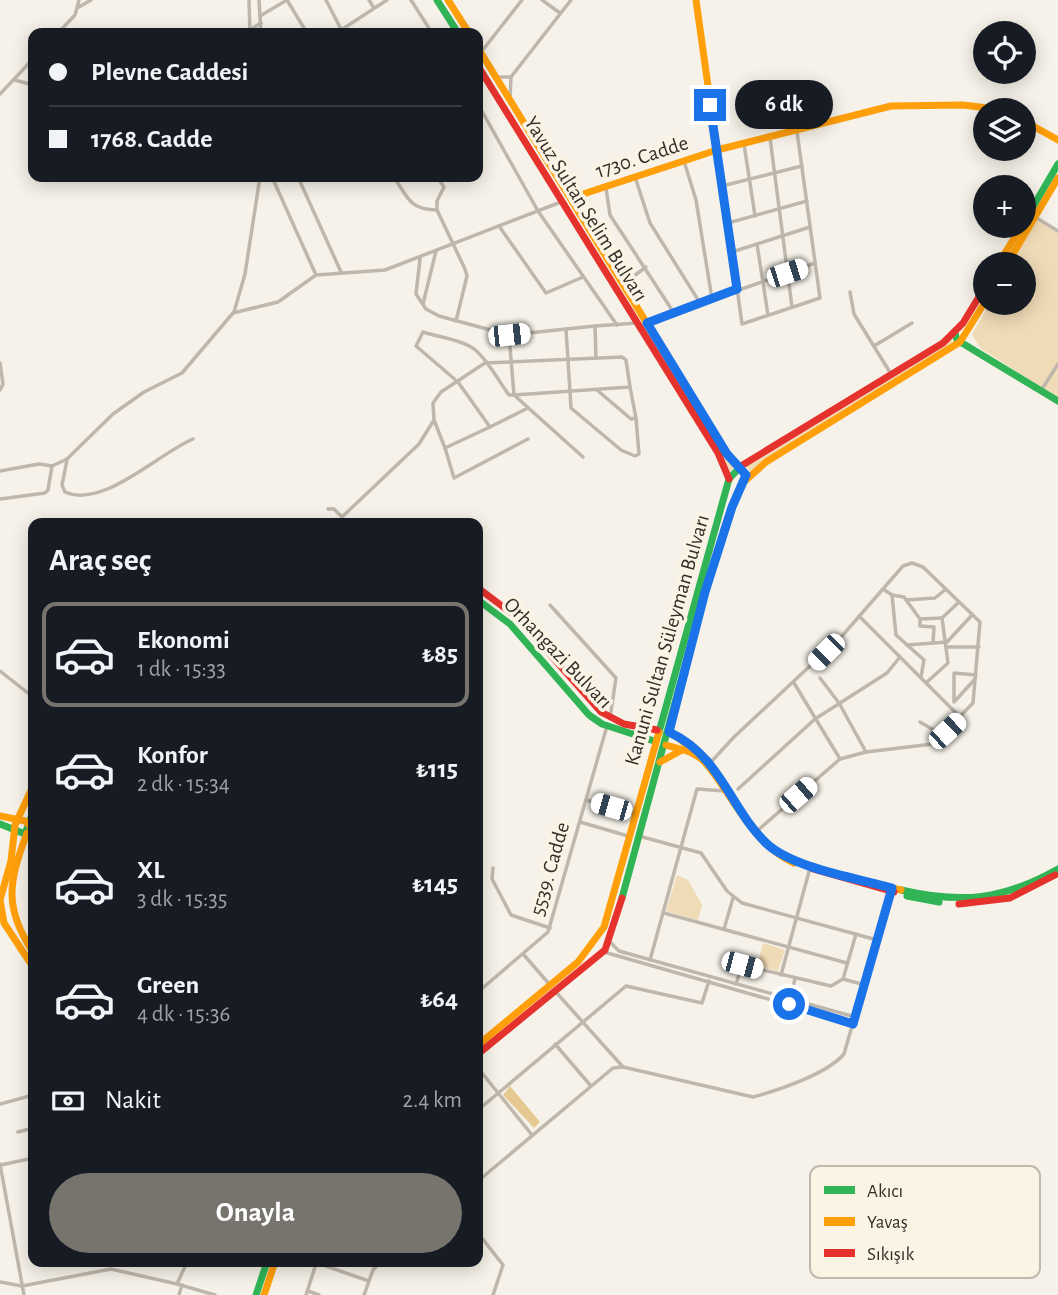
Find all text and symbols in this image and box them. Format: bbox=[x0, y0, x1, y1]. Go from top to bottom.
map controls bbox=[973, 21, 1036, 315]
button: locate bbox=[973, 21, 1036, 84]
text: Plevne Caddesi bbox=[91, 59, 248, 85]
callout: 6 dk bbox=[734, 80, 832, 130]
route end bbox=[694, 89, 726, 121]
text: 6 dk bbox=[765, 93, 803, 116]
button: layers bbox=[973, 98, 1036, 161]
street label: Yavuz Sultan Selim Bulvarı bbox=[520, 113, 652, 305]
text: 1768. Cadde bbox=[91, 126, 212, 152]
street label: 1730. Cadde bbox=[593, 132, 691, 182]
button: + bbox=[973, 175, 1036, 238]
button: − bbox=[973, 252, 1036, 315]
car bbox=[764, 257, 811, 289]
car bbox=[488, 322, 531, 348]
street label: Kanuni Sultan Süleyman Bulvarı bbox=[621, 512, 713, 768]
text: Araç seç bbox=[49, 544, 151, 576]
street label: Orhangazi Bulvarı bbox=[500, 593, 616, 713]
icon: car bbox=[53, 623, 116, 686]
text: Ekonomi bbox=[137, 627, 230, 653]
car bbox=[804, 630, 849, 674]
text: ₺85 bbox=[422, 641, 458, 667]
text: 1 dk · 15:33 bbox=[137, 658, 226, 681]
car bbox=[925, 709, 970, 753]
icon: car bbox=[53, 738, 116, 801]
text: Konfor bbox=[137, 742, 208, 768]
text: ₺115 bbox=[416, 756, 458, 782]
text: 2 dk · 15:34 bbox=[137, 773, 230, 796]
car bbox=[776, 773, 821, 817]
car bbox=[588, 791, 635, 823]
street label: 5539. Cadde bbox=[527, 820, 573, 918]
icon: car bbox=[53, 853, 116, 916]
text: XL bbox=[137, 857, 164, 883]
text: ₺145 bbox=[412, 871, 458, 897]
text: 3 dk · 15:35 bbox=[137, 888, 227, 911]
car bbox=[719, 949, 766, 981]
icon: car bbox=[53, 968, 116, 1031]
text: Green bbox=[137, 972, 199, 998]
text: ₺64 bbox=[420, 986, 458, 1012]
route start bbox=[773, 988, 805, 1020]
text: 4 dk · 15:36 bbox=[137, 1003, 230, 1026]
icon: cash bbox=[49, 1082, 87, 1120]
text: Nakit bbox=[105, 1087, 161, 1113]
text: 2.4 km bbox=[403, 1089, 462, 1112]
legend bbox=[810, 1166, 1040, 1278]
button: Onayla bbox=[49, 1173, 462, 1253]
text: Akıcı bbox=[867, 1182, 903, 1201]
text: Yavaş bbox=[867, 1213, 908, 1232]
text: Sıkışık bbox=[867, 1245, 914, 1264]

